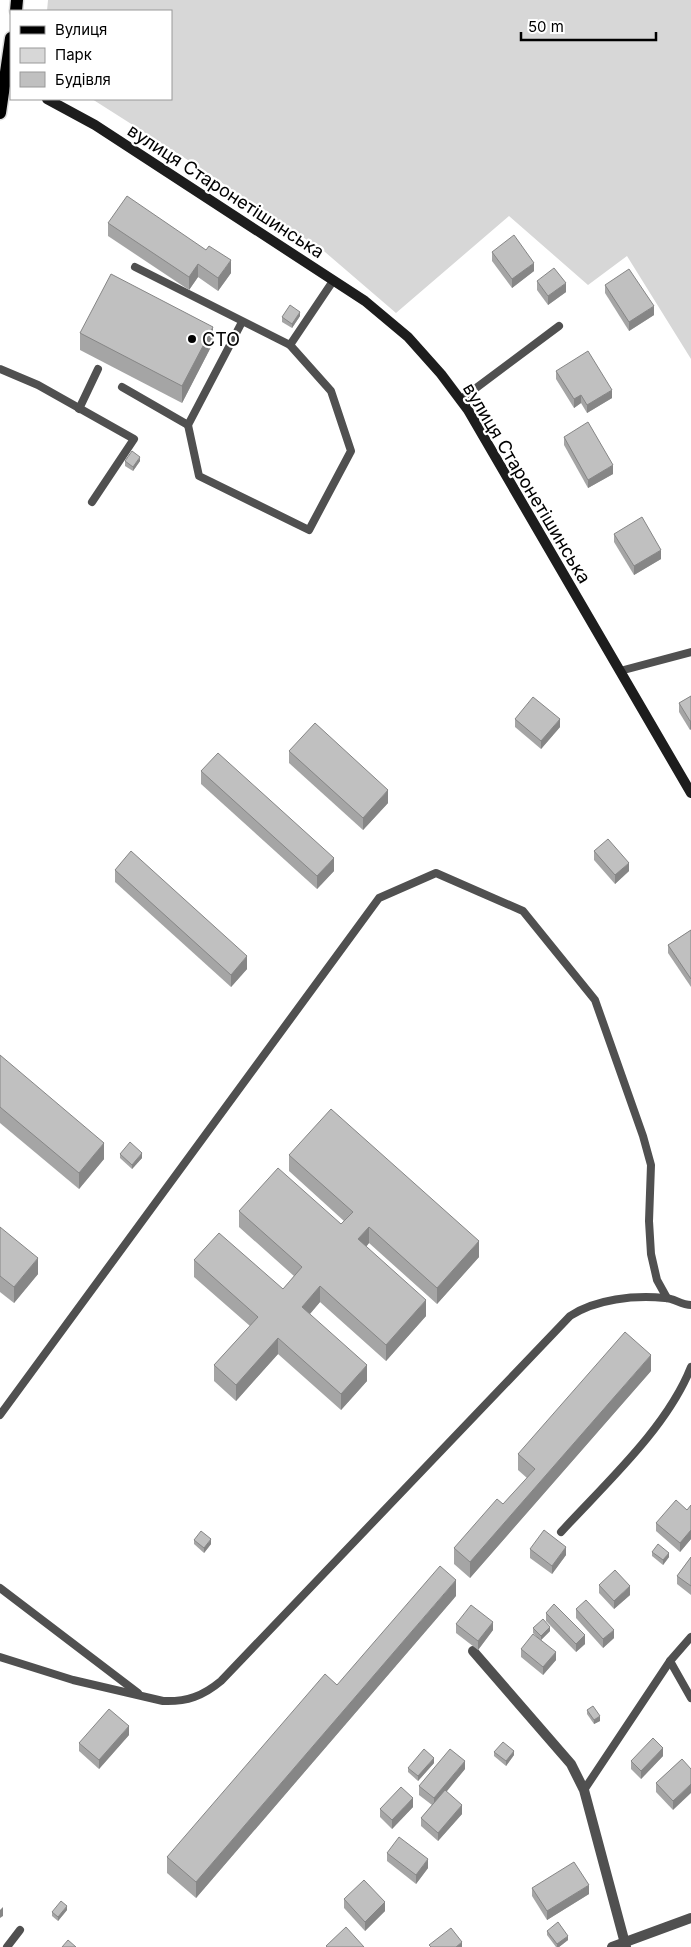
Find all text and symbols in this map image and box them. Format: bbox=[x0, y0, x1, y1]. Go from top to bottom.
legend bbox=[10, 10, 172, 100]
scale bar bbox=[521, 10, 656, 42]
text: 50 m bbox=[528, 17, 564, 36]
text: Вулиця bbox=[55, 20, 107, 39]
text: Парк bbox=[55, 45, 92, 64]
text: Будівля bbox=[55, 70, 111, 89]
street label: вулиця Старонетішинська bbox=[124, 120, 328, 262]
place label: СТО bbox=[202, 329, 240, 350]
marker: СТО bbox=[186, 333, 198, 345]
street label: вулиця Старонетішинська bbox=[459, 379, 595, 587]

